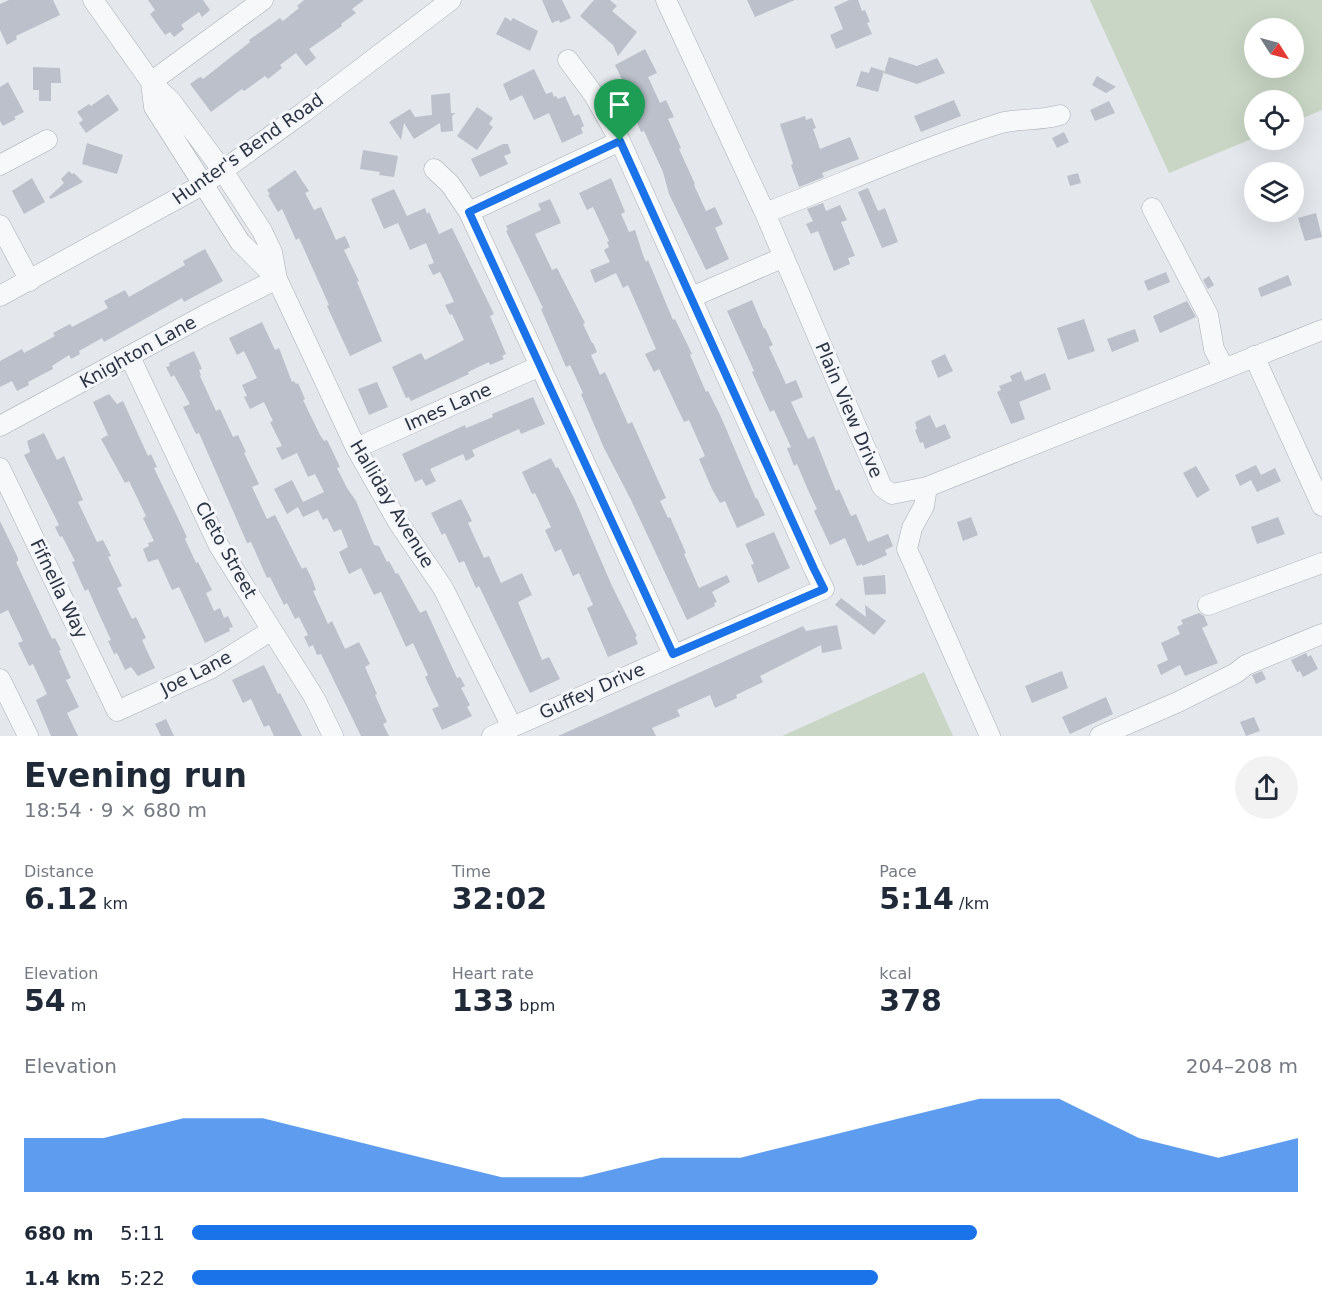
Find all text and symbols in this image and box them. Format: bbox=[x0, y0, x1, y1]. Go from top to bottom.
north arrow bbox=[1244, 18, 1304, 78]
map controls bbox=[1244, 18, 1304, 222]
pin bbox=[594, 79, 645, 141]
icon: arrive bbox=[603, 88, 636, 121]
street label: Hunter's Bend Road bbox=[168, 89, 327, 209]
button: locate bbox=[1244, 90, 1304, 150]
button: layers bbox=[1244, 162, 1304, 222]
street label: Knighton Lane bbox=[76, 311, 200, 392]
street label: Plain View Drive bbox=[811, 339, 888, 481]
street label: Imes Lane bbox=[401, 378, 494, 435]
street label: Halliday Avenue bbox=[346, 436, 439, 571]
street label: Cleto Street bbox=[191, 498, 262, 602]
street label: Fifnella Way bbox=[26, 536, 93, 642]
street label: Joe Lane bbox=[156, 646, 235, 700]
street label: Guffey Drive bbox=[536, 658, 648, 723]
text: Evening run bbox=[24, 756, 247, 795]
button: share bbox=[1235, 756, 1298, 819]
text: 18:54 · 9 × 680 m bbox=[24, 798, 207, 822]
text: Distance bbox=[24, 862, 94, 881]
text: Time bbox=[452, 862, 491, 881]
text: Pace bbox=[879, 862, 917, 881]
text: 6.12 bbox=[24, 881, 98, 916]
text: 32:02 bbox=[452, 881, 547, 916]
text: 5:14 bbox=[879, 881, 954, 916]
text: km bbox=[98, 894, 128, 913]
text: /km bbox=[954, 894, 989, 913]
text: Elevation bbox=[24, 964, 98, 983]
text: Heart rate bbox=[452, 964, 534, 983]
text: kcal bbox=[879, 964, 912, 983]
text: 54 bbox=[24, 983, 66, 1018]
text: 133 bbox=[452, 983, 514, 1018]
text: 378 bbox=[879, 983, 942, 1018]
text: m bbox=[66, 996, 86, 1015]
text: bpm bbox=[514, 996, 555, 1015]
text: Elevation bbox=[24, 1054, 117, 1078]
text: 204–208 m bbox=[1186, 1054, 1298, 1078]
text: 680 m bbox=[24, 1221, 94, 1245]
text: 5:11 bbox=[120, 1221, 165, 1245]
text: 1.4 km bbox=[24, 1266, 101, 1290]
text: 5:22 bbox=[120, 1266, 165, 1290]

